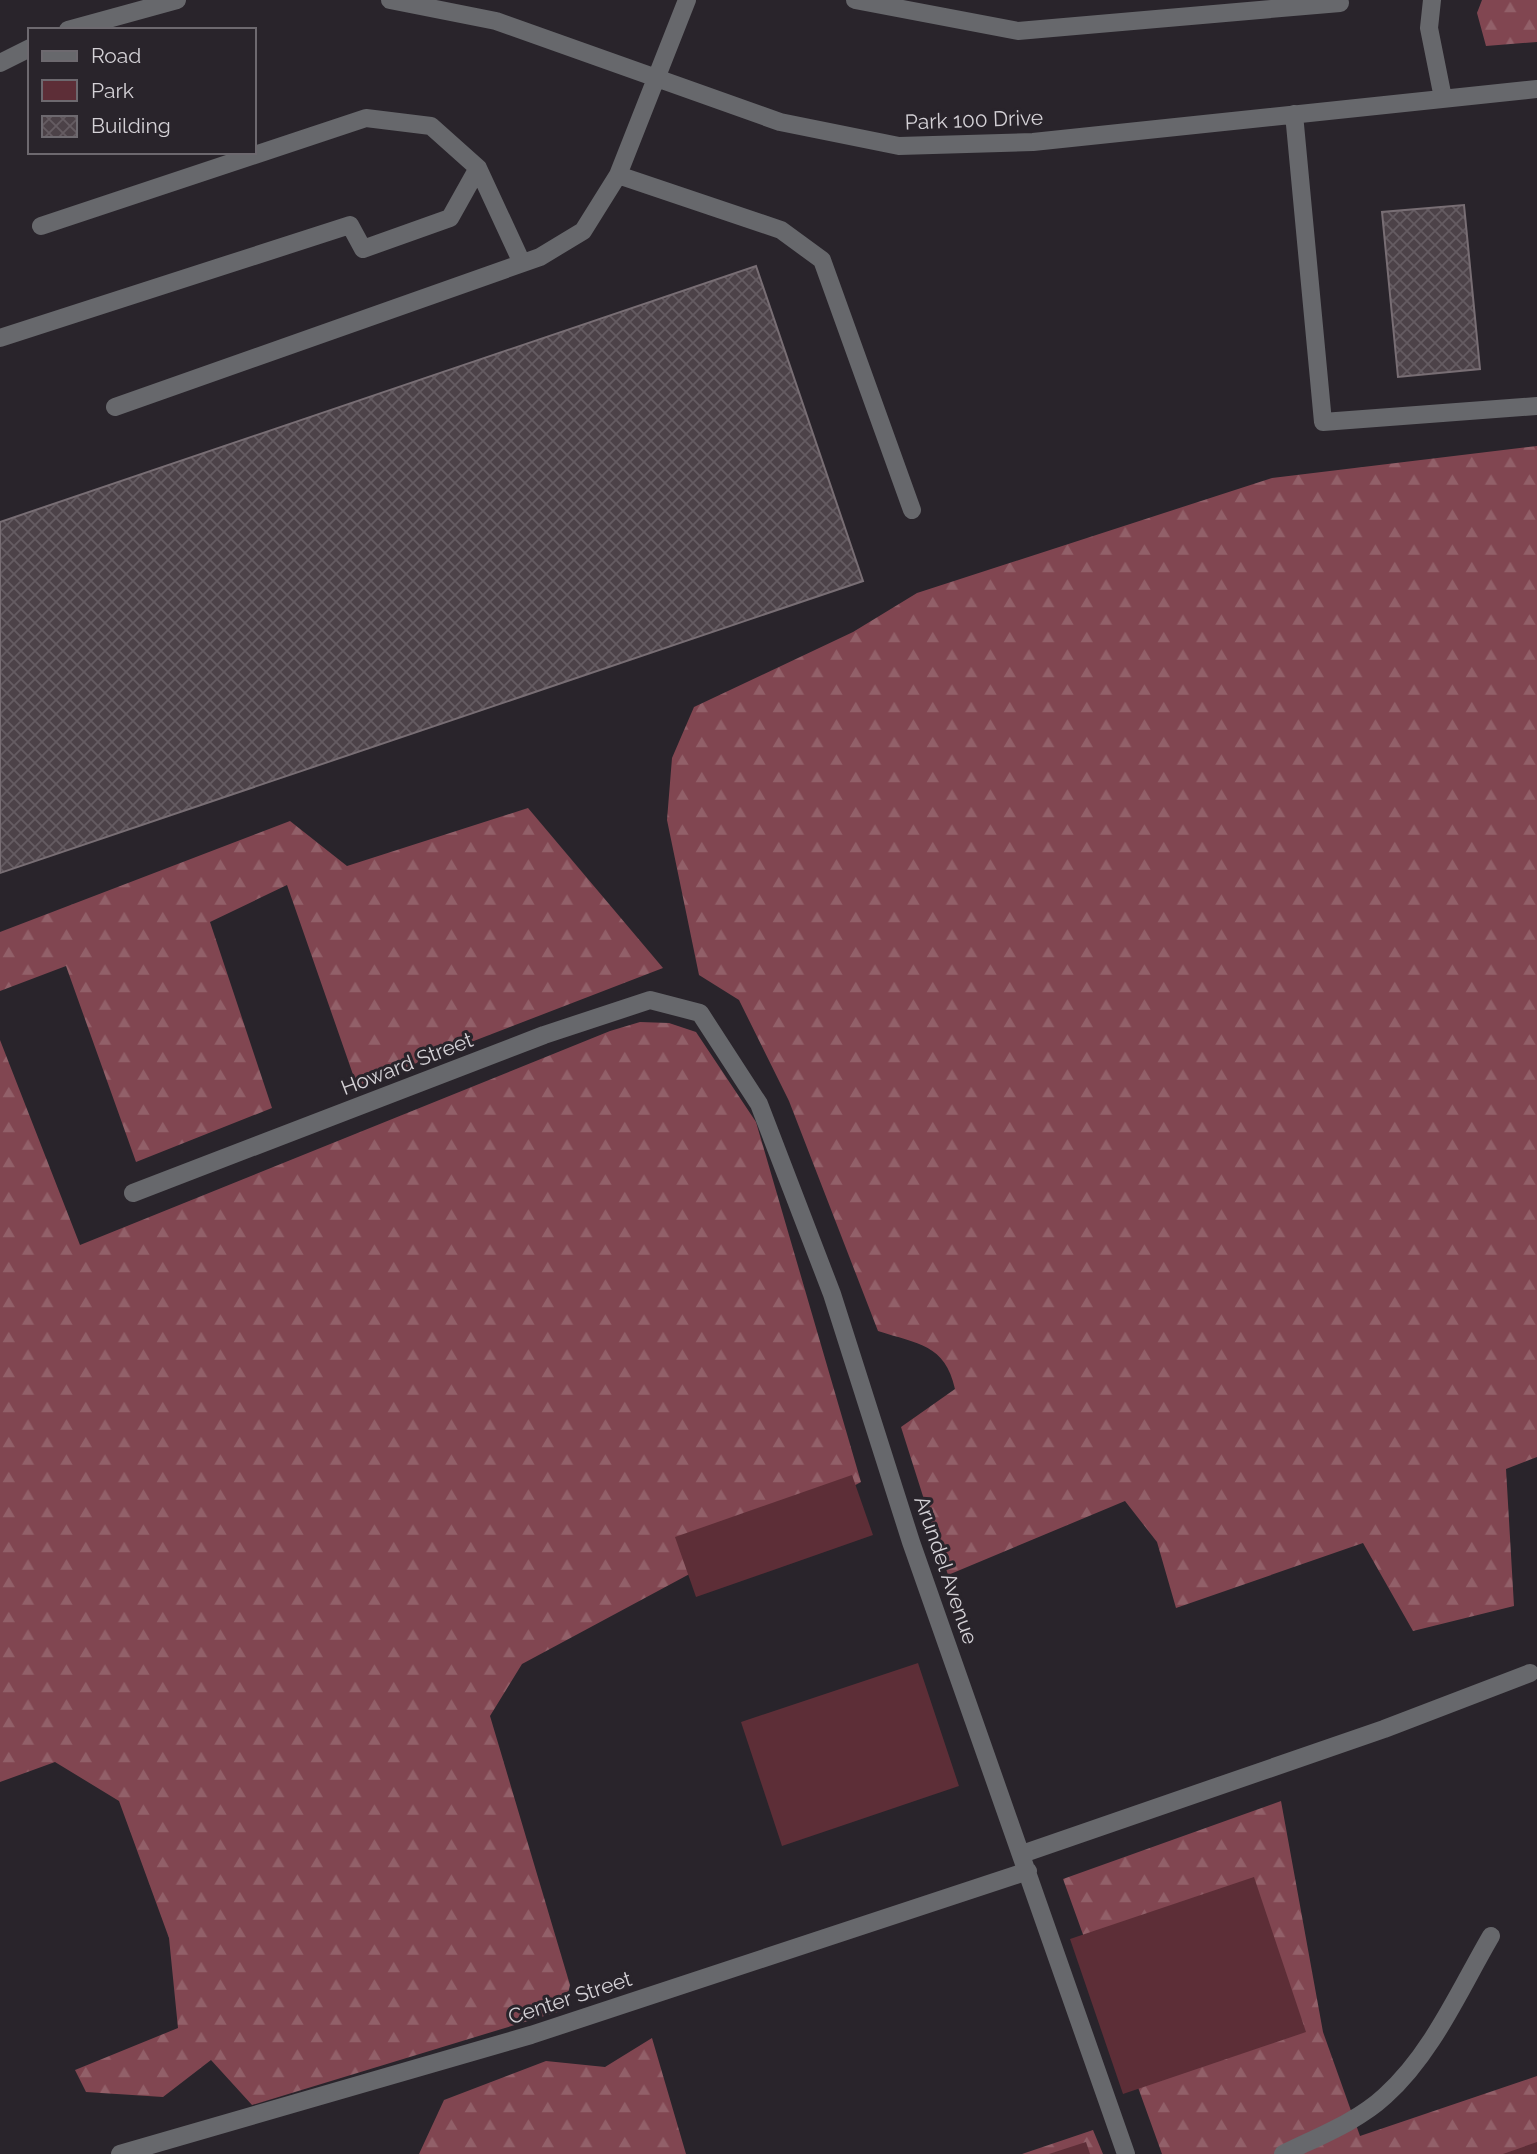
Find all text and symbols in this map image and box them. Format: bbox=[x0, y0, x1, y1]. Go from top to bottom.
legend bbox=[28, 28, 256, 154]
text: Road bbox=[91, 43, 141, 68]
text: Park bbox=[91, 78, 134, 103]
street label: Park 100 Drive bbox=[904, 105, 1044, 134]
text: Building bbox=[91, 113, 171, 138]
street label: Howard Street bbox=[337, 1027, 476, 1100]
street label: Arundel Avenue bbox=[909, 1492, 984, 1647]
street label: Center Street bbox=[505, 1966, 635, 2029]

